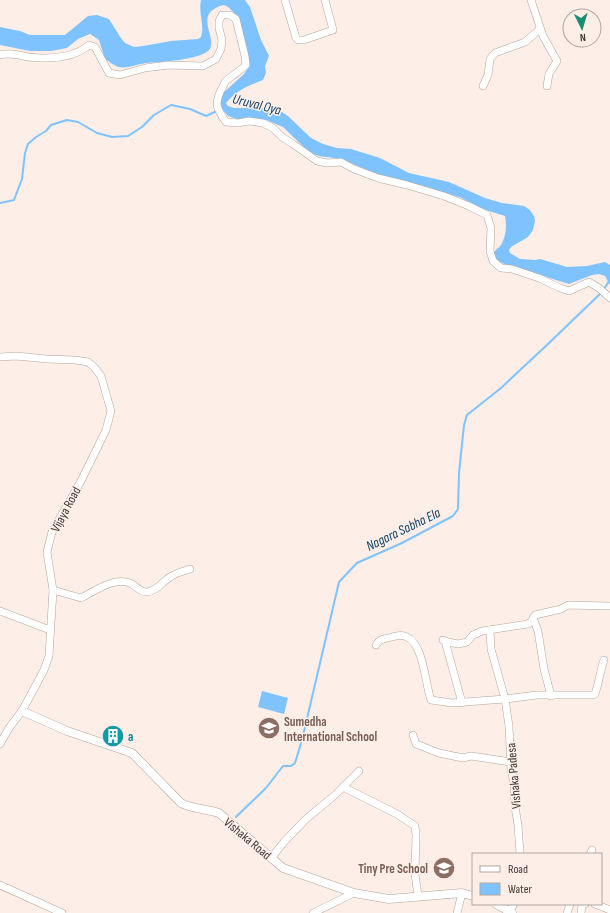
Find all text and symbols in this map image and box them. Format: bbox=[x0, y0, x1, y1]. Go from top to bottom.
north arrow bbox=[562, 8, 602, 48]
text: N bbox=[579, 31, 586, 44]
water label: Uruval Oya bbox=[231, 90, 283, 119]
street label: Vijaya Road bbox=[47, 484, 84, 535]
water label: Nagara Sabha Ela bbox=[363, 504, 443, 555]
place label: Sumedha International School bbox=[284, 714, 377, 745]
school or university icon: Sumedha International School bbox=[256, 715, 282, 741]
building icon: a bbox=[100, 723, 126, 749]
place label: a bbox=[128, 729, 133, 745]
street label: Vishaka Padesa bbox=[503, 742, 525, 810]
street label: Vishaka Road bbox=[220, 814, 274, 863]
legend bbox=[472, 853, 602, 905]
school or university icon: Tiny Pre School bbox=[431, 855, 457, 881]
place label: Tiny Pre School bbox=[358, 861, 428, 877]
text: Road bbox=[508, 862, 528, 877]
text: Water bbox=[508, 882, 532, 897]

